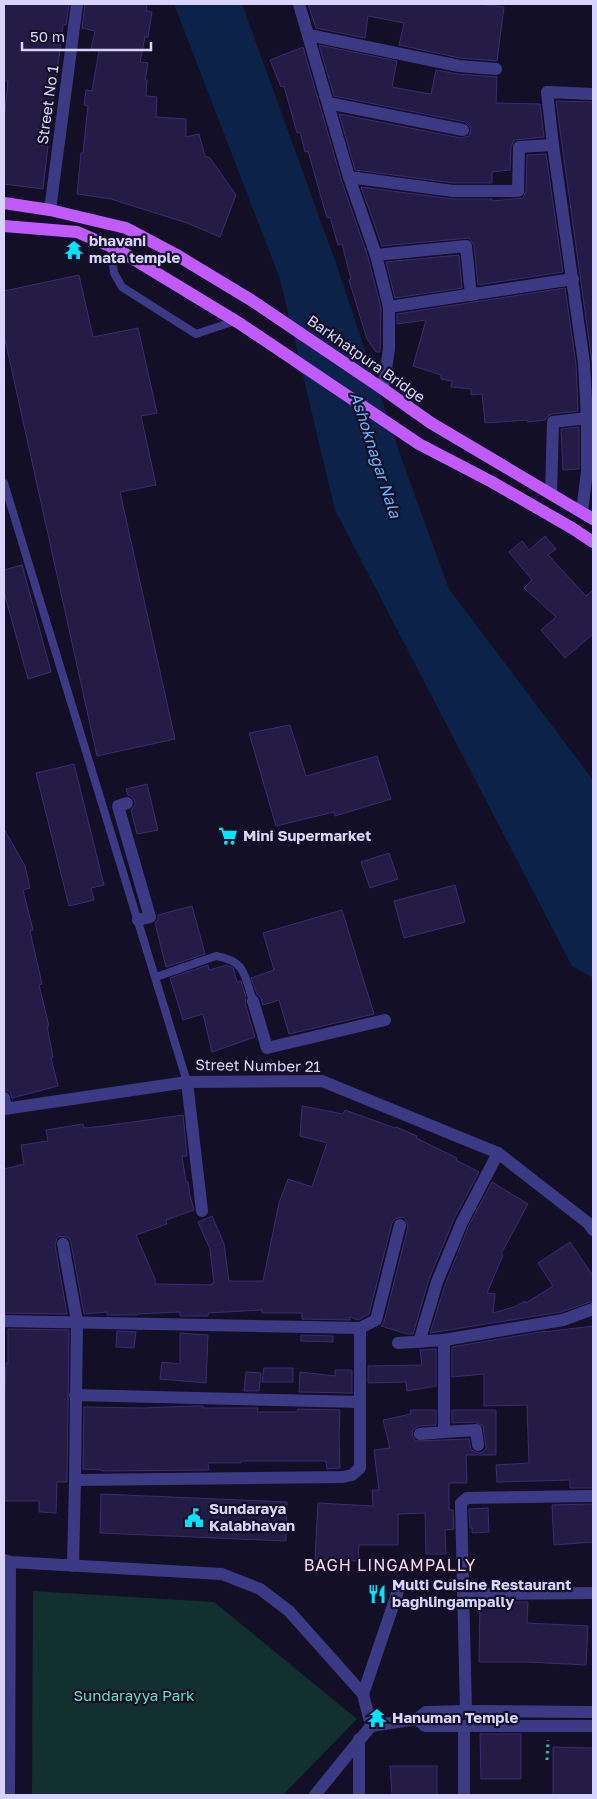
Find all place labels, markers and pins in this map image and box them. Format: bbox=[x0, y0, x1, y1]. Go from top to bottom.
place label: bhavani mata temple bbox=[89, 231, 180, 266]
temple icon: bhavani mata temple bbox=[63, 239, 85, 261]
supermarket icon: Mini Supermarket bbox=[217, 825, 239, 847]
place label: Mini Supermarket bbox=[243, 826, 371, 844]
place label: Sundaraya Kalabhavan bbox=[209, 1499, 295, 1534]
public building icon: Sundaraya Kalabhavan bbox=[183, 1507, 205, 1529]
place label: Multi Cuisine Restaurant baghlingampally bbox=[392, 1575, 571, 1610]
restaurant icon: Multi Cuisine Restaurant baghlingampally bbox=[366, 1583, 388, 1605]
temple icon: Hanuman Temple bbox=[366, 1707, 388, 1729]
place label: Hanuman Temple bbox=[392, 1708, 518, 1726]

